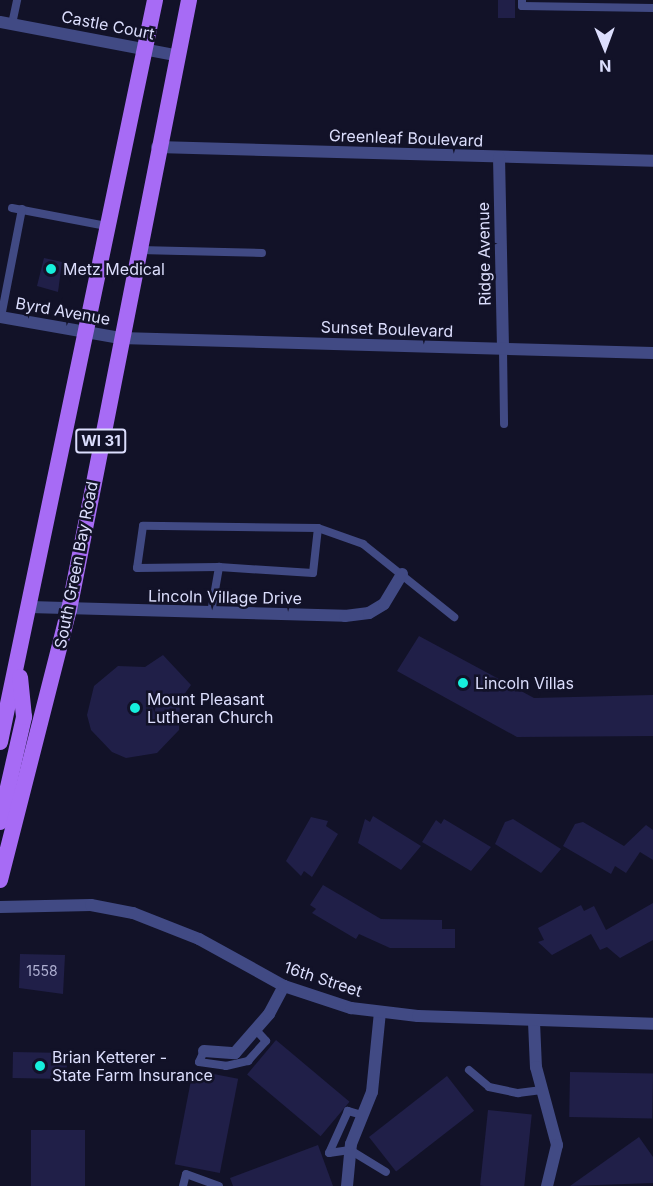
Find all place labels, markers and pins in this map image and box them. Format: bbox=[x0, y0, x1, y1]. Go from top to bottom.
place label: Metz Medical bbox=[63, 259, 165, 279]
marker: Metz Medical bbox=[44, 262, 58, 276]
place label: Lincoln Villas bbox=[475, 673, 574, 693]
marker: Lincoln Villas bbox=[456, 676, 470, 690]
place label: Mount Pleasant Lutheran Church bbox=[147, 689, 273, 727]
marker: Mount Pleasant Lutheran Church bbox=[128, 701, 142, 715]
place label: Brian Ketterer - State Farm Insurance bbox=[52, 1047, 213, 1085]
marker: Brian Ketterer - State Farm Insurance bbox=[33, 1059, 47, 1073]

